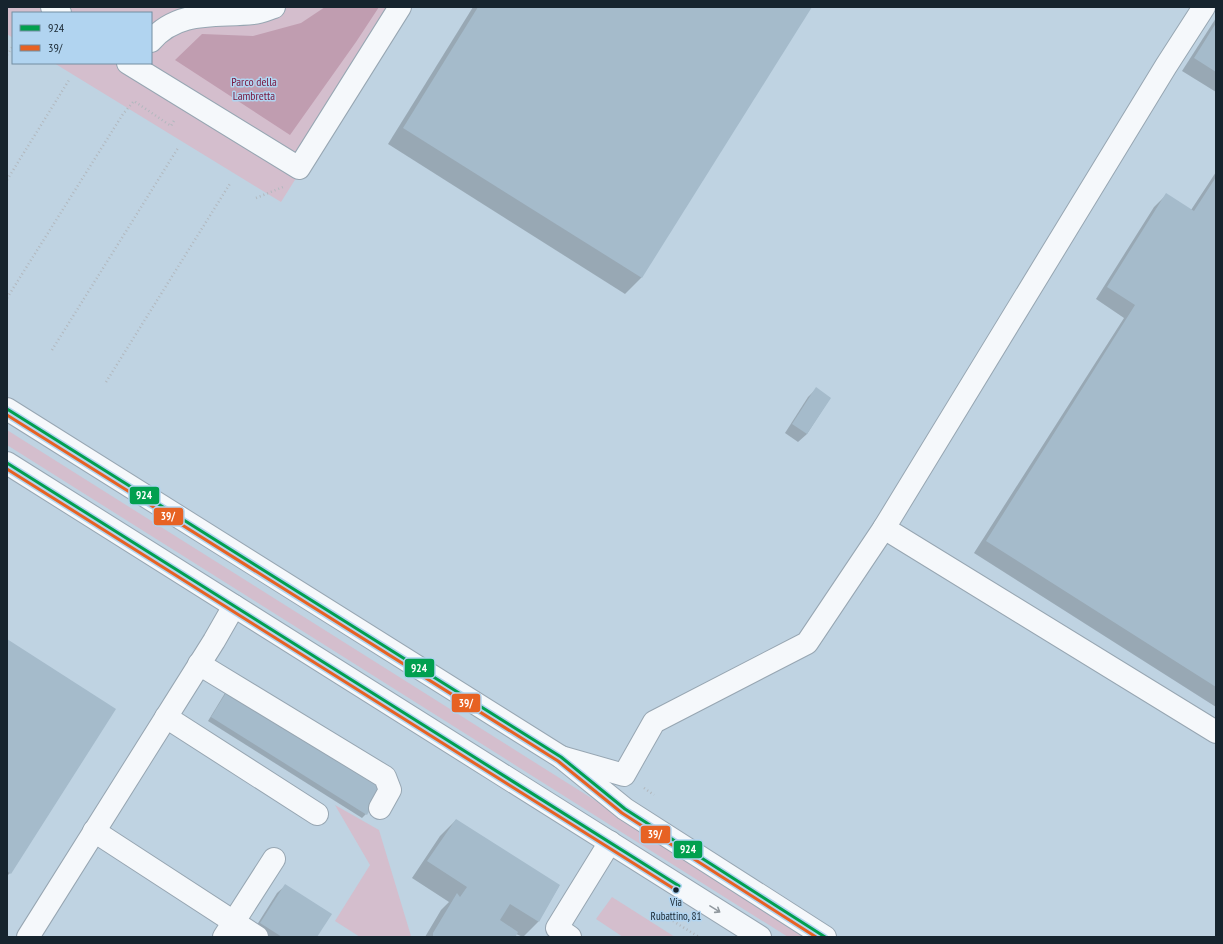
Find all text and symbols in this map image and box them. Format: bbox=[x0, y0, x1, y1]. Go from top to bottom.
legend bbox=[12, 12, 152, 64]
text: 924 bbox=[48, 20, 65, 35]
text: 39/ bbox=[48, 40, 63, 55]
park label: Parco della Lambretta bbox=[231, 74, 277, 103]
line badge: 924 bbox=[129, 486, 160, 505]
text: 924 bbox=[136, 488, 153, 502]
line badge: 39/ bbox=[153, 507, 184, 526]
text: 39/ bbox=[161, 509, 176, 523]
line badge: 924 bbox=[404, 658, 435, 678]
text: 924 bbox=[411, 661, 428, 675]
line badge: 39/ bbox=[451, 693, 481, 713]
text: 39/ bbox=[459, 696, 474, 710]
line badge: 39/ bbox=[640, 825, 671, 844]
text: 39/ bbox=[648, 827, 663, 841]
line badge: 924 bbox=[673, 840, 703, 859]
text: 924 bbox=[680, 842, 697, 856]
marker: Via Rubattino, 81 bbox=[671, 885, 681, 895]
place label: Via Rubattino, 81 bbox=[651, 895, 701, 923]
one-way arrow bbox=[709, 906, 721, 914]

